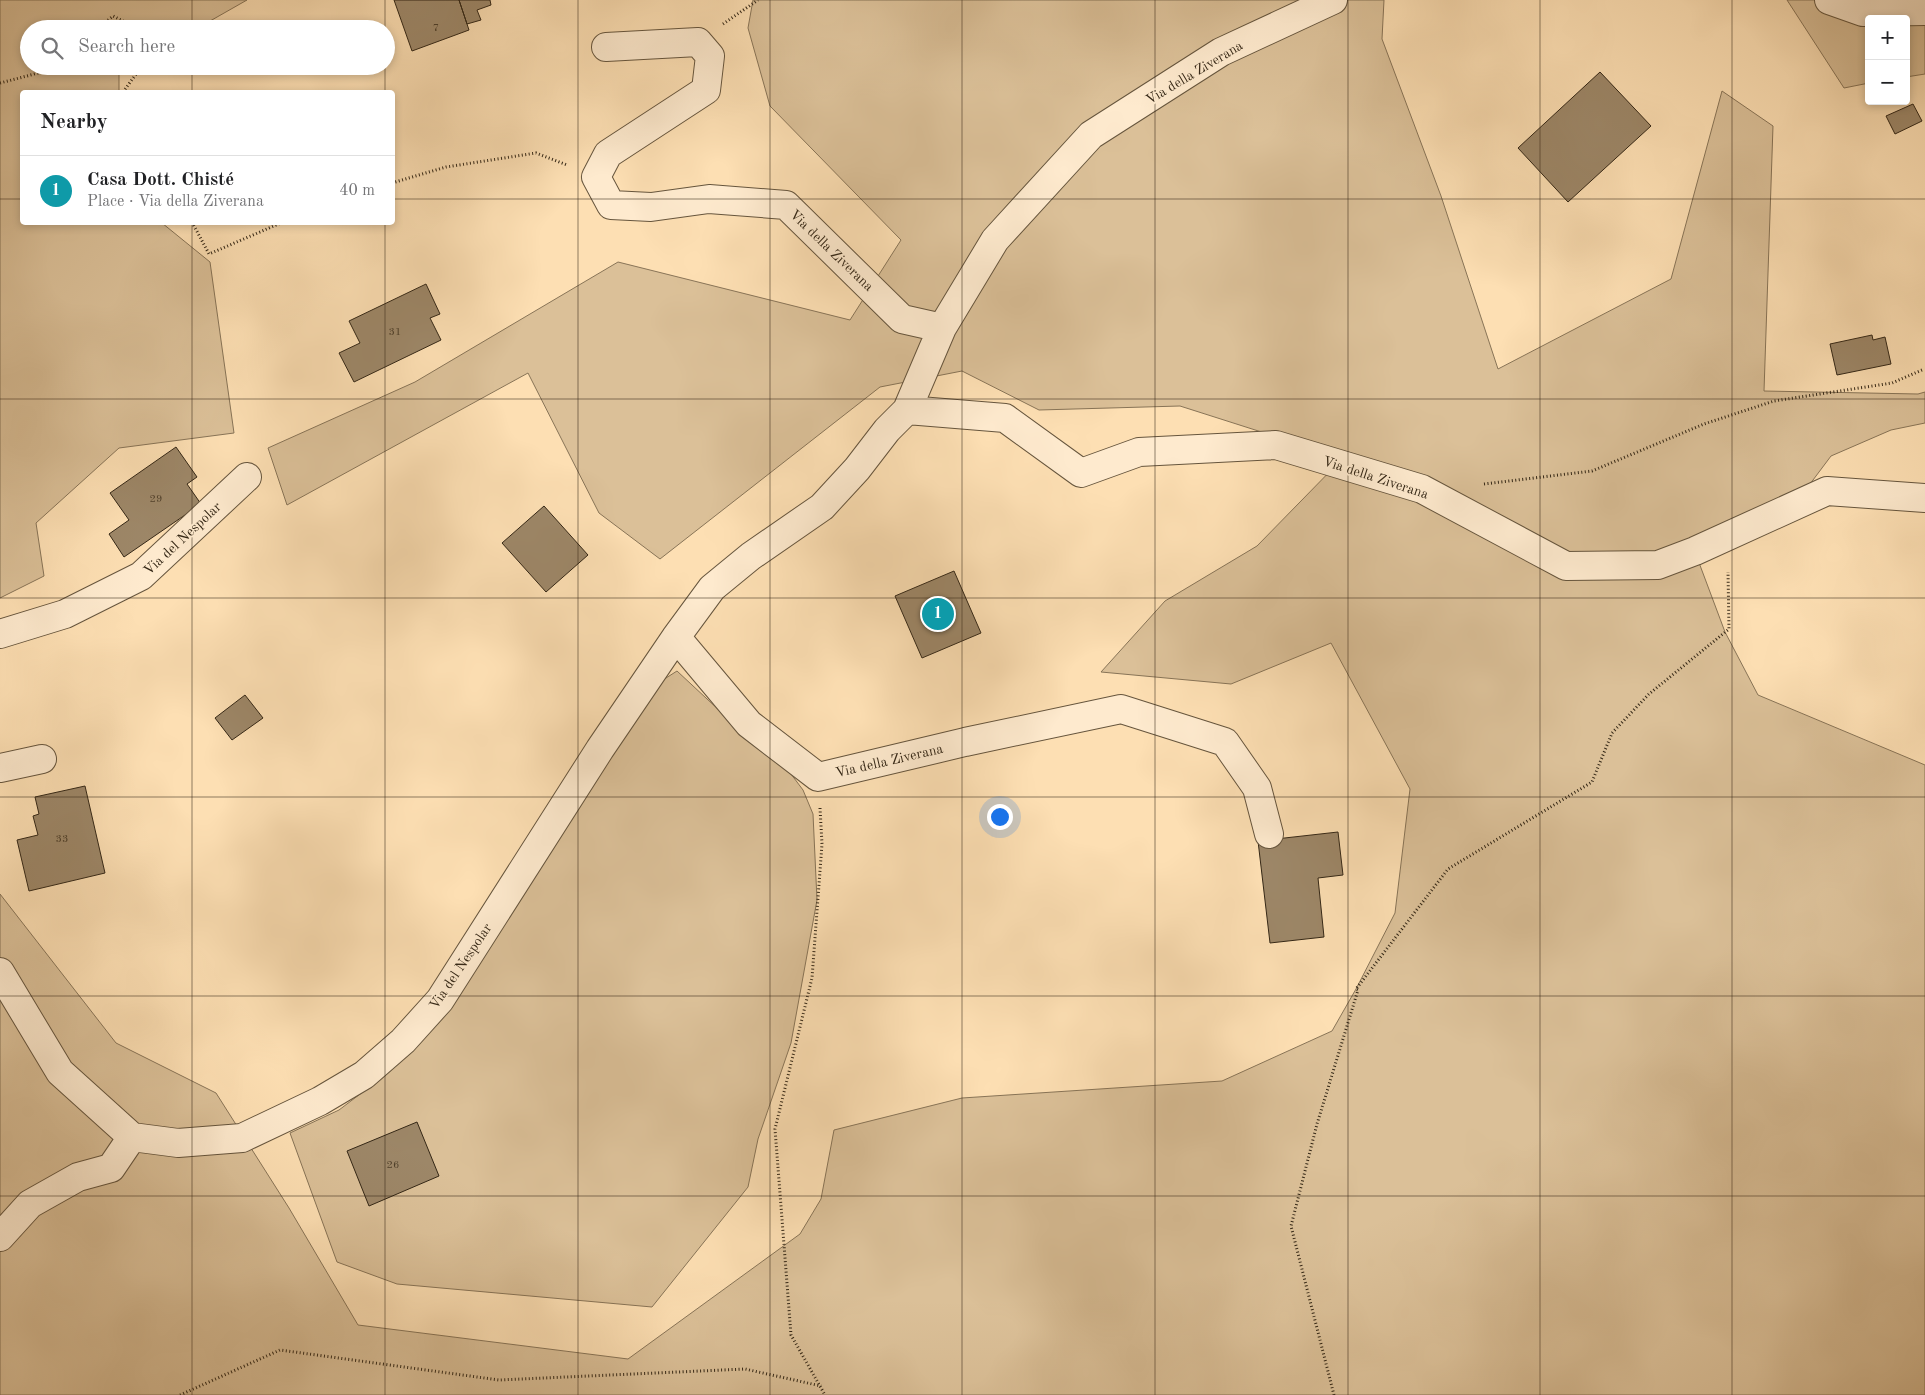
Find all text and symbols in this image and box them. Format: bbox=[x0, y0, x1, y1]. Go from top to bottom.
map controls bbox=[1865, 15, 1910, 105]
button: + bbox=[1865, 15, 1910, 60]
search box bbox=[20, 20, 395, 75]
house number: 7 bbox=[433, 23, 439, 34]
icon: search bbox=[38, 34, 66, 62]
text: Search here bbox=[78, 38, 175, 57]
street label: Via della Ziverana bbox=[1144, 38, 1245, 107]
button: − bbox=[1865, 60, 1910, 105]
text: Nearby bbox=[40, 112, 108, 133]
text: Casa Dott. Chisté bbox=[87, 171, 234, 190]
text: 1 bbox=[51, 183, 61, 199]
text: 40 m bbox=[339, 183, 375, 199]
text: Place · Via della Ziverana bbox=[87, 194, 264, 210]
street label: Via della Ziverana bbox=[787, 207, 876, 294]
house number: 31 bbox=[389, 327, 401, 338]
street label: Via della Ziverana bbox=[1321, 454, 1430, 502]
house number: 29 bbox=[150, 494, 162, 505]
street label: Via del Nespolar bbox=[141, 499, 224, 578]
pin: 1 bbox=[922, 595, 954, 633]
street label: Via della Ziverana bbox=[834, 742, 945, 780]
your location bbox=[987, 804, 1013, 830]
house number: 33 bbox=[56, 834, 68, 845]
street label: Via del Nespolar bbox=[427, 921, 495, 1012]
house number: 26 bbox=[387, 1160, 399, 1171]

